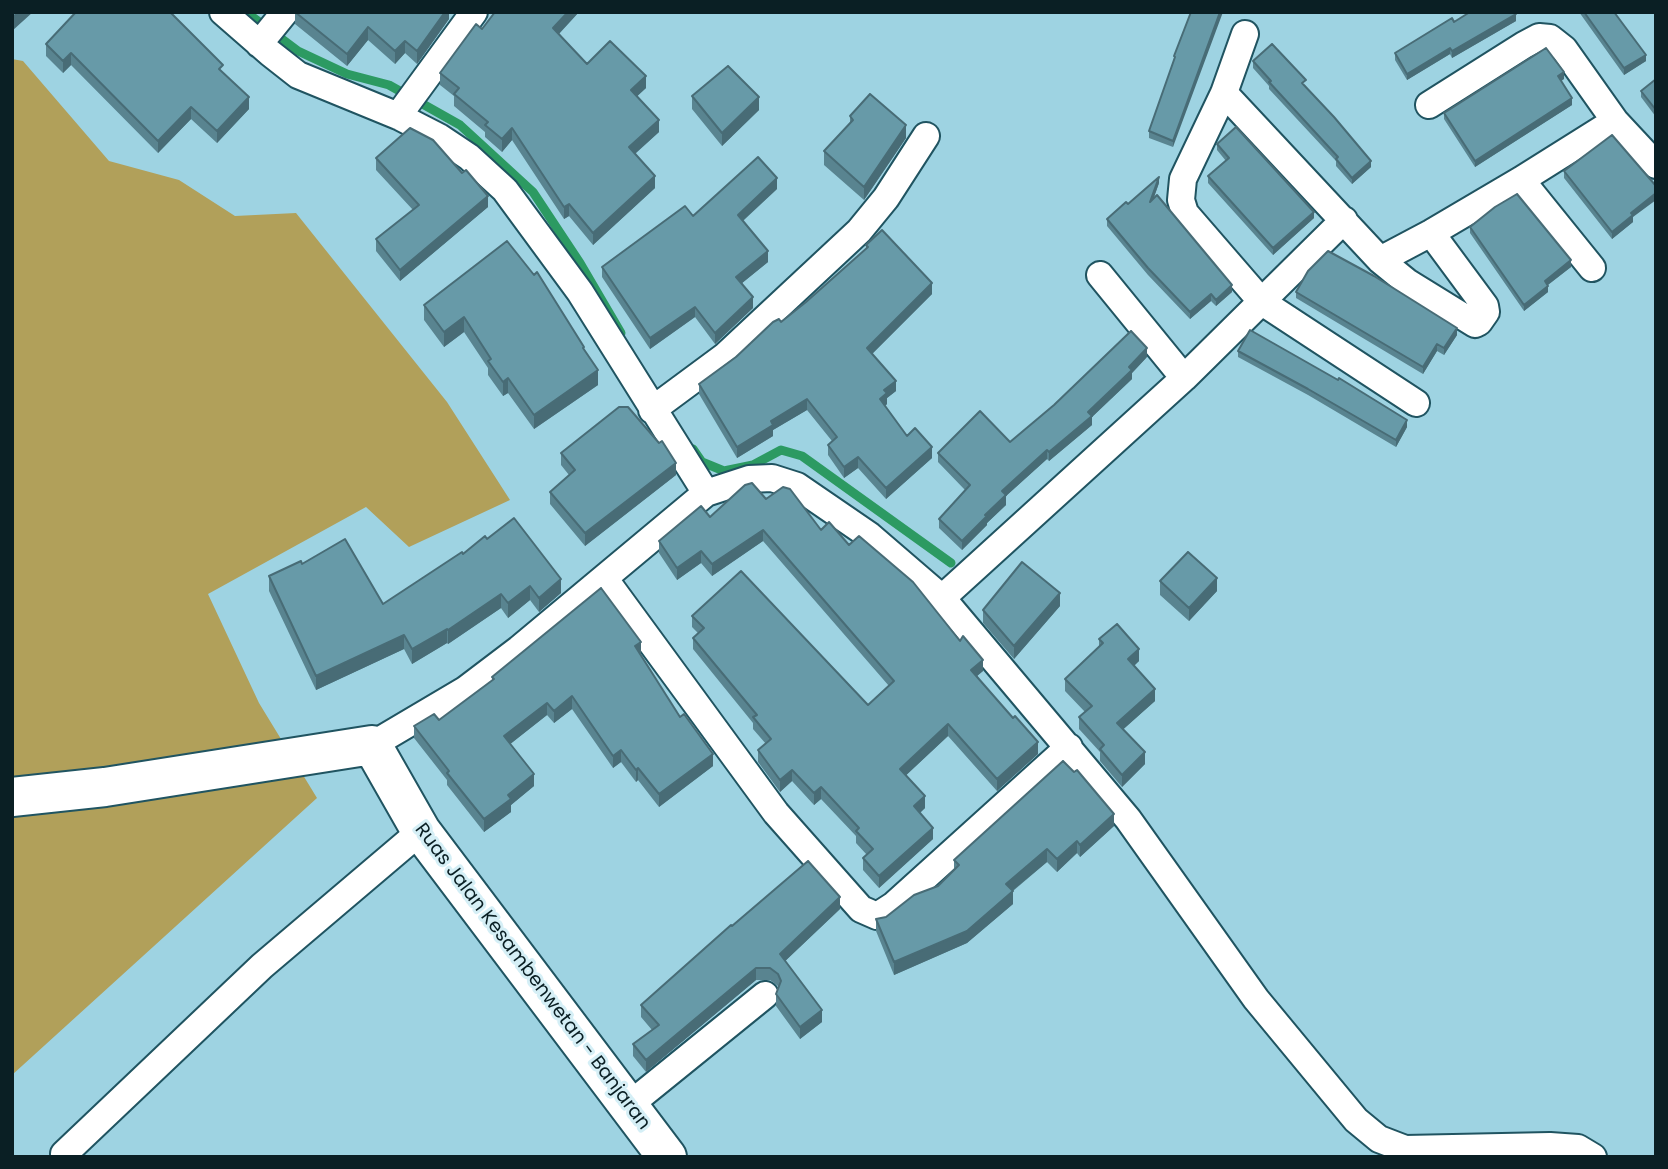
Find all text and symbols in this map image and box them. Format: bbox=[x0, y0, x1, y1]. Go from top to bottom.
street label: Ruas Jalan Kesambenwetan - Banjaran bbox=[409, 819, 655, 1135]

